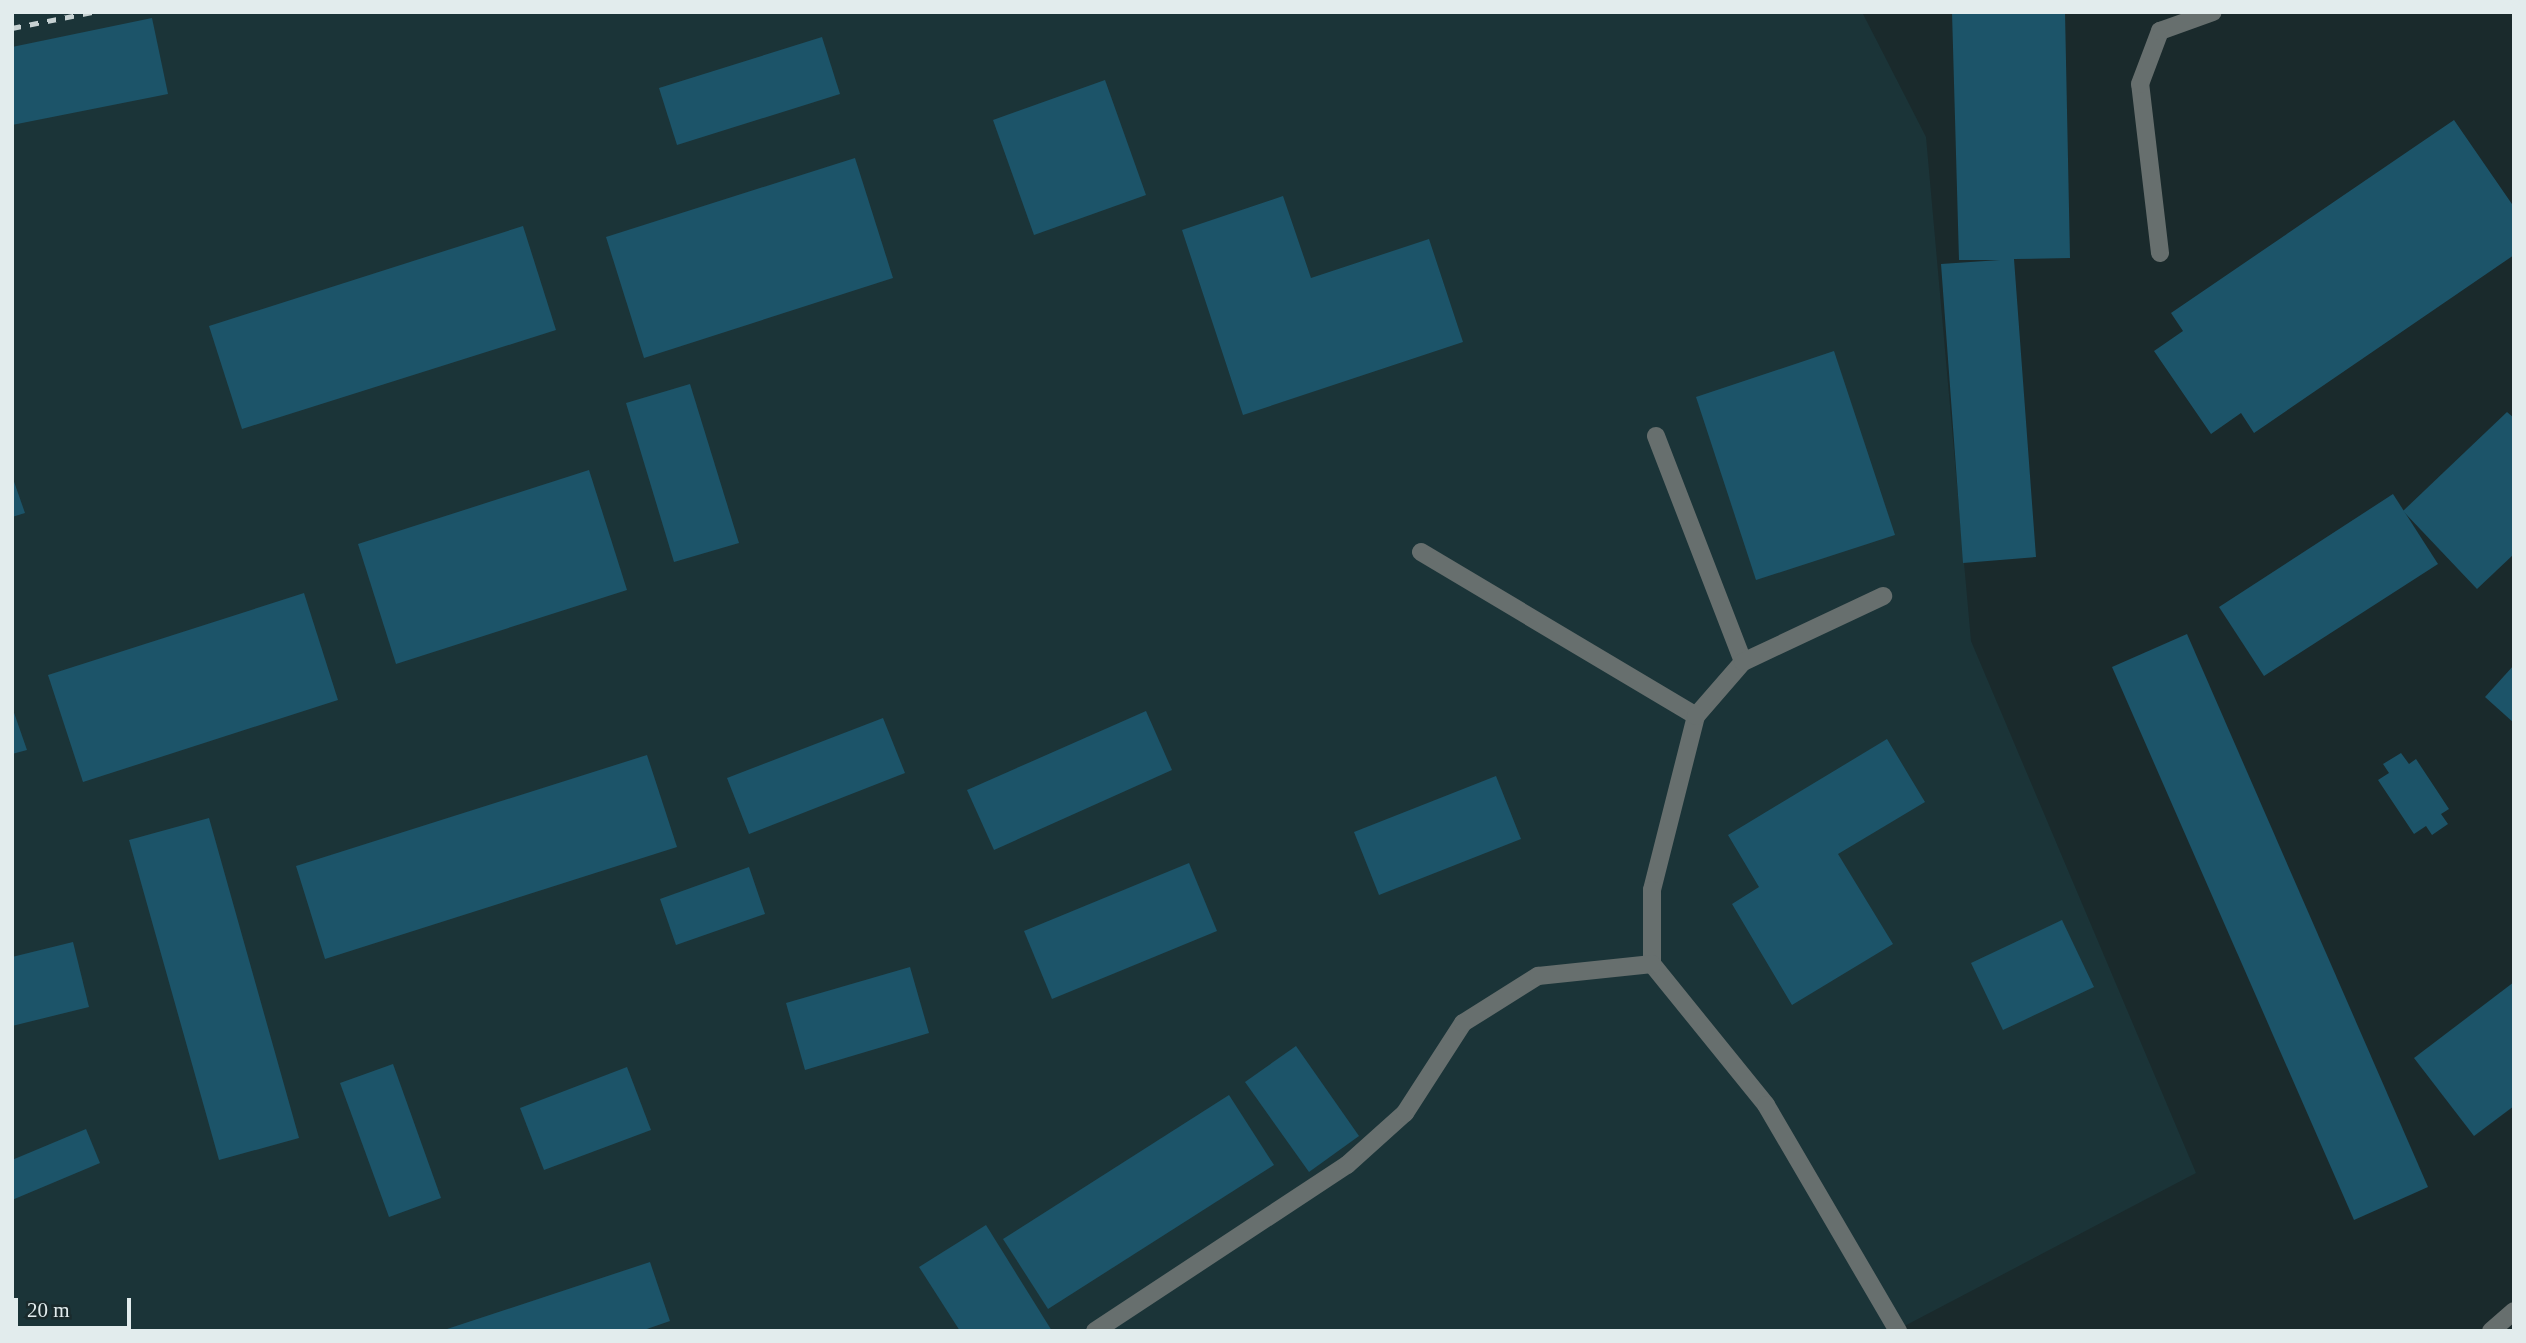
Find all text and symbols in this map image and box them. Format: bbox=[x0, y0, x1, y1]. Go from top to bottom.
scale bar bbox=[18, 1284, 135, 1328]
text: 20 m bbox=[27, 1298, 70, 1322]

